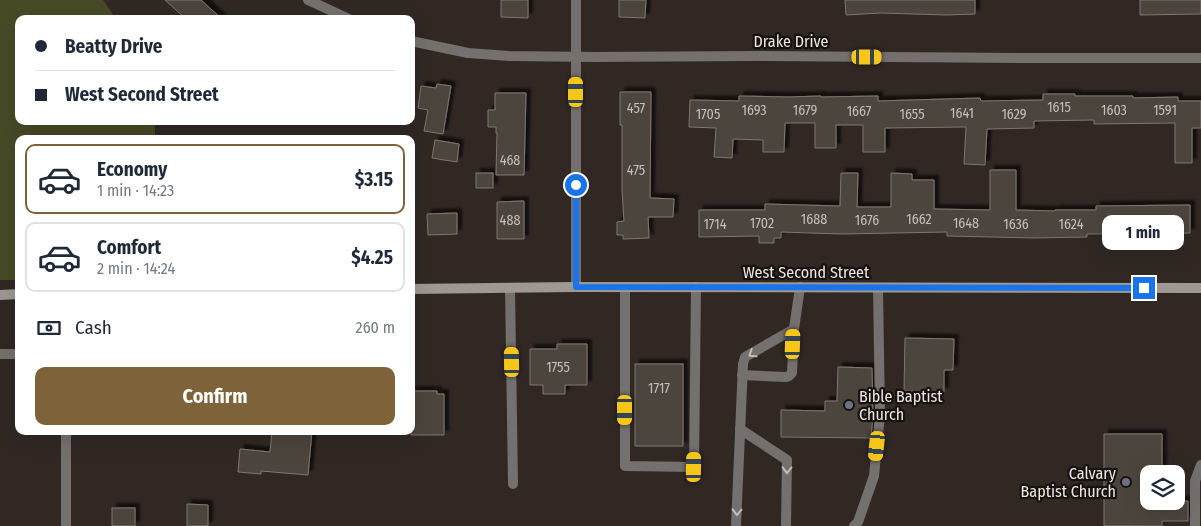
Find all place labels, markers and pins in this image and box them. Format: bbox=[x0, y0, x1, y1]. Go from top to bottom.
place label: Bible Baptist Church bbox=[859, 387, 943, 424]
marker: Bible Baptist Church bbox=[843, 399, 855, 411]
place label: Calvary Baptist Church bbox=[1021, 464, 1117, 501]
marker: Calvary Baptist Church bbox=[1120, 476, 1132, 488]

